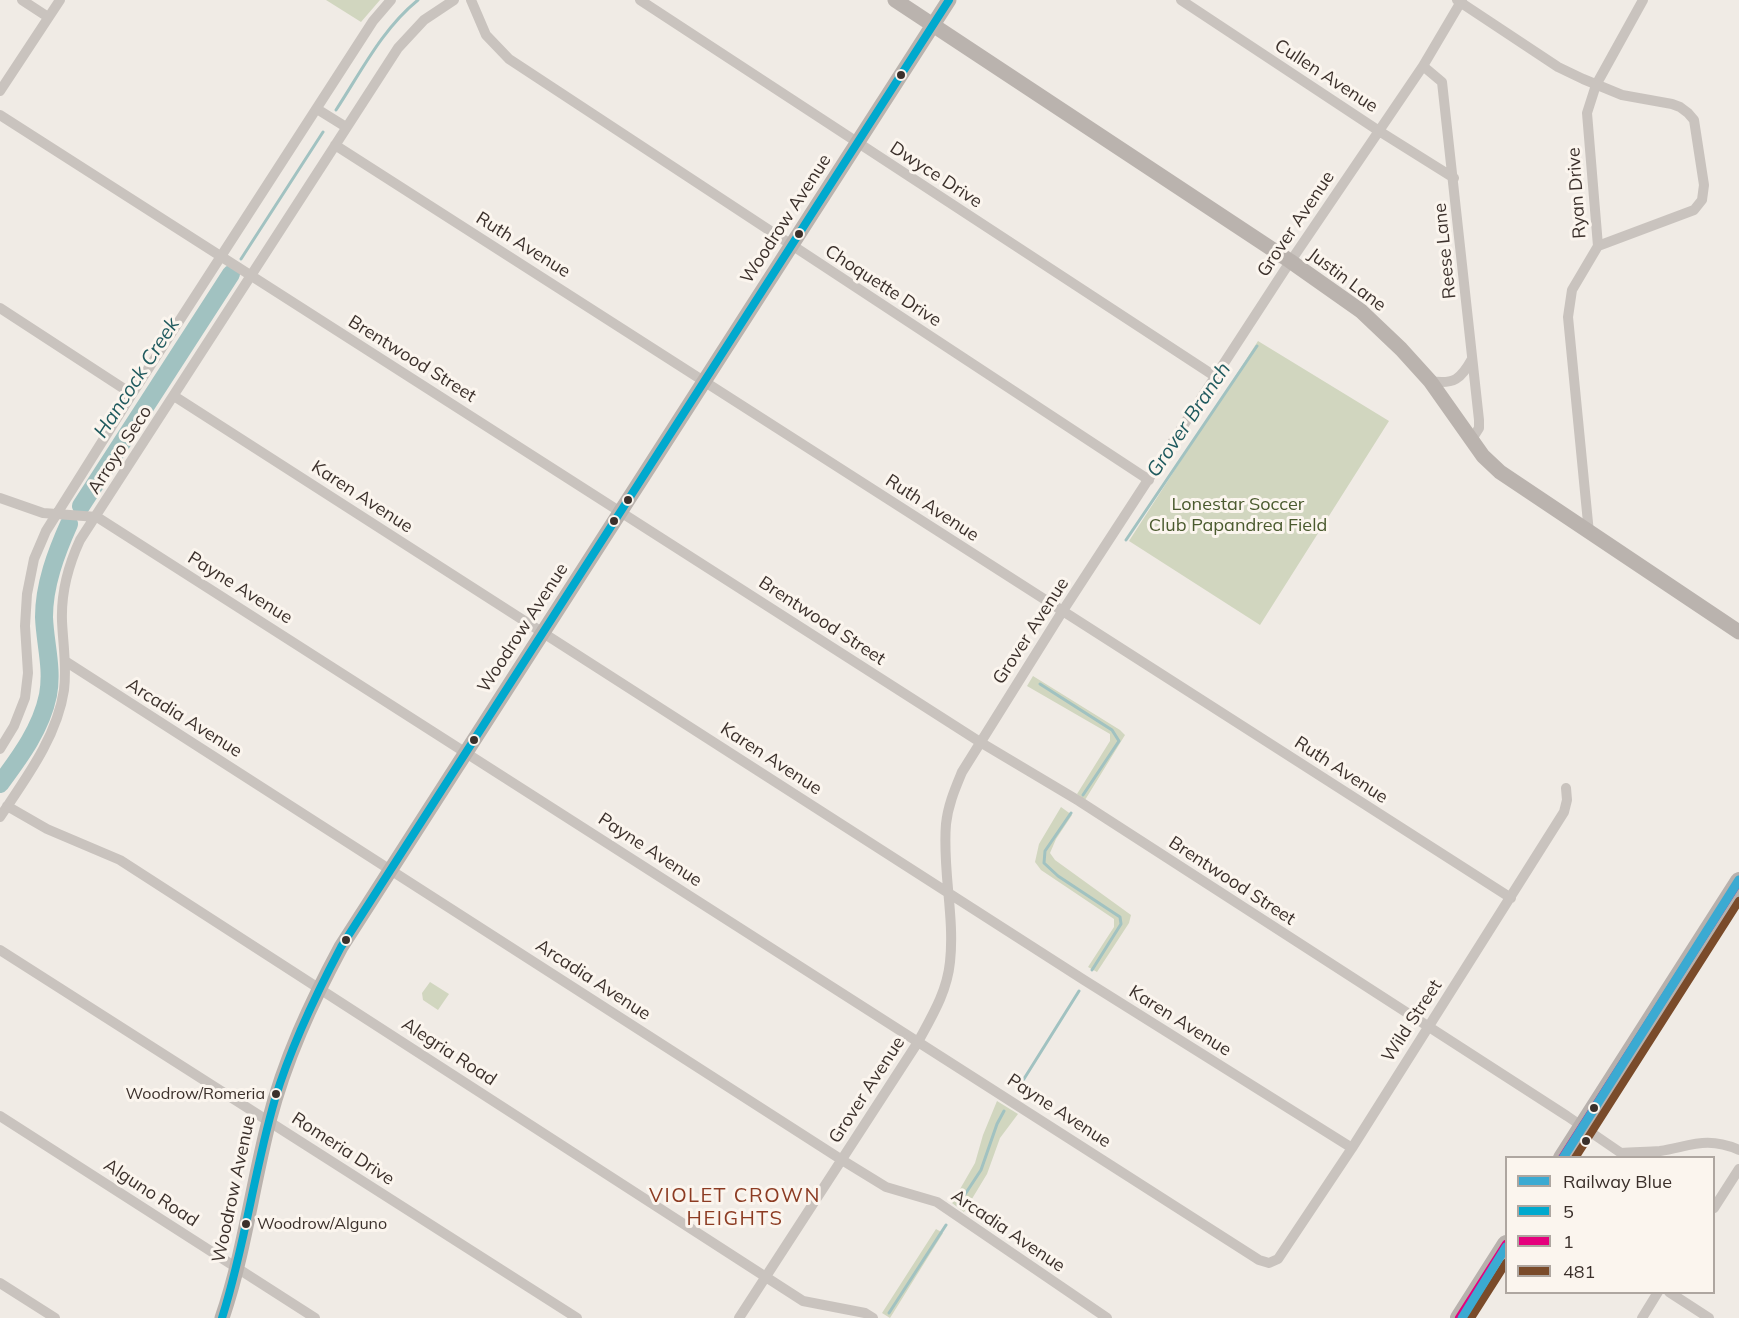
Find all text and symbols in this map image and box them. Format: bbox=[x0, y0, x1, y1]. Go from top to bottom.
street label: Cullen Avenue bbox=[1270, 35, 1382, 117]
unlabelled marker bbox=[895, 69, 907, 81]
street label: Dwyce Drive bbox=[886, 137, 986, 213]
street label: Ryan Drive bbox=[1563, 147, 1591, 239]
street label: Woodrow Avenue bbox=[736, 150, 836, 288]
street label: Grover Avenue bbox=[1253, 167, 1339, 281]
street label: Reese Lane bbox=[1429, 202, 1461, 300]
street label: Ruth Avenue bbox=[472, 207, 574, 283]
unlabelled marker bbox=[793, 228, 805, 240]
street label: Choquette Drive bbox=[821, 240, 945, 332]
street label: Justin Lane bbox=[1304, 244, 1390, 316]
street label: Brentwood Street bbox=[344, 311, 480, 407]
water label: Hancock Creek bbox=[89, 313, 185, 443]
water label: Grover Branch bbox=[1142, 358, 1236, 482]
street label: Arroyo Seco bbox=[84, 402, 156, 498]
street label: Karen Avenue bbox=[307, 456, 417, 538]
street label: Ruth Avenue bbox=[881, 470, 983, 546]
unlabelled marker bbox=[622, 494, 634, 506]
park label: Lonestar Soccer Club Papandrea Field bbox=[1149, 494, 1327, 536]
unlabelled marker bbox=[608, 515, 620, 527]
street label: Payne Avenue bbox=[184, 547, 296, 629]
street label: Woodrow Avenue bbox=[473, 559, 573, 697]
street label: Brentwood Street bbox=[755, 572, 889, 670]
street label: Grover Avenue bbox=[988, 574, 1074, 688]
street label: Arcadia Avenue bbox=[122, 674, 246, 762]
street label: Karen Avenue bbox=[716, 718, 826, 800]
street label: Ruth Avenue bbox=[1290, 732, 1392, 808]
unlabelled marker bbox=[468, 734, 480, 746]
street label: Payne Avenue bbox=[594, 808, 706, 892]
street label: Brentwood Street bbox=[1165, 832, 1299, 930]
unlabelled marker bbox=[340, 934, 352, 946]
street label: Arcadia Avenue bbox=[532, 935, 654, 1025]
street label: Wild Street bbox=[1377, 976, 1447, 1066]
street label: Karen Avenue bbox=[1125, 981, 1235, 1061]
street label: Alegria Road bbox=[398, 1013, 500, 1091]
street label: Grover Avenue bbox=[824, 1033, 910, 1147]
street label: Payne Avenue bbox=[1003, 1069, 1115, 1153]
place label: Woodrow/Romeria bbox=[126, 1084, 265, 1104]
marker: Woodrow/Romeria bbox=[270, 1088, 282, 1100]
unlabelled marker bbox=[1588, 1102, 1600, 1114]
street label: Romeria Drive bbox=[288, 1108, 398, 1190]
street label: Woodrow Avenue bbox=[208, 1113, 260, 1265]
unlabelled marker bbox=[1580, 1135, 1592, 1147]
street label: Alguno Road bbox=[100, 1154, 202, 1232]
legend bbox=[1505, 1156, 1715, 1294]
text: Railway Blue bbox=[1563, 1170, 1672, 1193]
district label: VIOLET CROWN HEIGHTS bbox=[649, 1184, 821, 1231]
street label: Arcadia Avenue bbox=[947, 1185, 1069, 1277]
text: 5 bbox=[1563, 1200, 1574, 1223]
place label: Woodrow/Alguno bbox=[257, 1214, 387, 1234]
marker: Woodrow/Alguno bbox=[240, 1218, 252, 1230]
text: 1 bbox=[1563, 1230, 1574, 1253]
text: 481 bbox=[1563, 1260, 1595, 1283]

